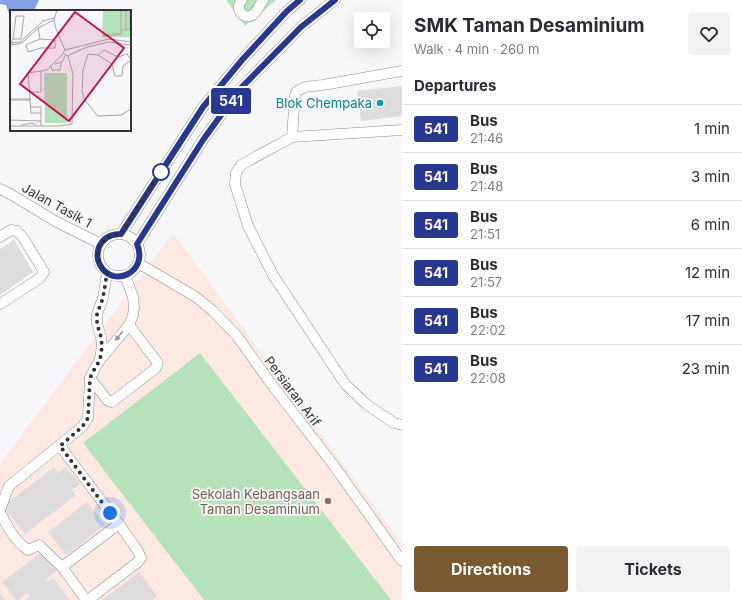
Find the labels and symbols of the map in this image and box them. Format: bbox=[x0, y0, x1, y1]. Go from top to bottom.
inset map bbox=[10, 10, 131, 131]
line badge: 541 bbox=[208, 88, 254, 114]
place label: Blok Chempaka bbox=[276, 95, 372, 111]
marker: Blok Chempaka bbox=[375, 98, 385, 108]
unlabelled marker bbox=[152, 163, 170, 181]
street label: Jalan Tasik 1 bbox=[19, 179, 95, 231]
one-way arrow bbox=[114, 331, 123, 342]
street label: Persiaran Arif bbox=[261, 353, 325, 429]
place label: Sekolah Kebangsaan Taman Desaminium bbox=[192, 486, 320, 517]
marker: Sekolah Kebangsaan Taman Desaminium bbox=[323, 496, 333, 506]
your location bbox=[100, 503, 120, 523]

